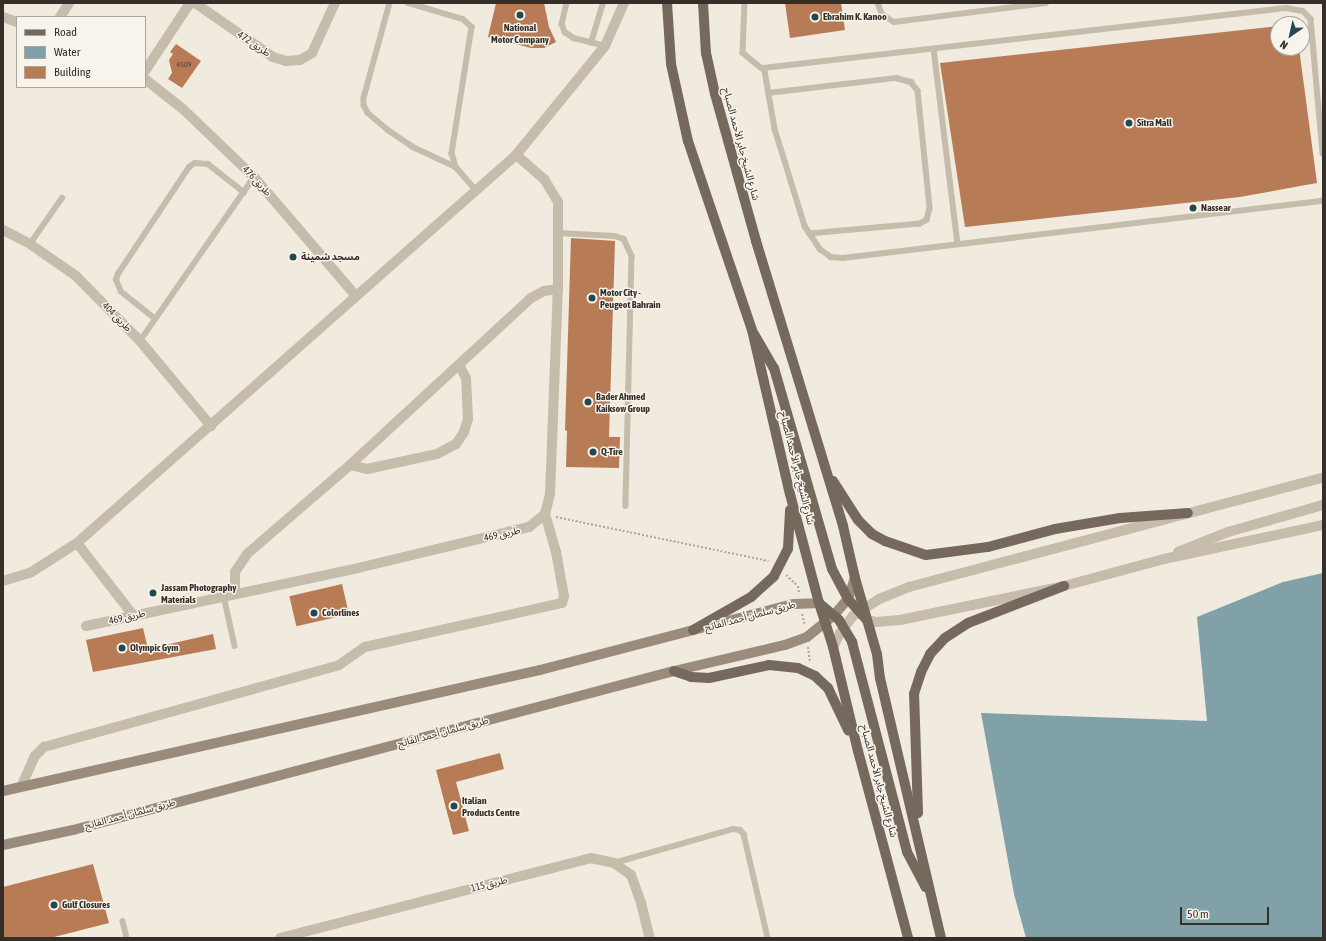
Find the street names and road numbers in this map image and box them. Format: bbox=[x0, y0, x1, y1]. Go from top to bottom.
street label: طريق 472 bbox=[235, 29, 273, 59]
street label: شارع الشيخ جابر الأحمد الصباح bbox=[720, 86, 762, 202]
street label: طريق 476 bbox=[240, 163, 274, 199]
street label: طريق 404 bbox=[100, 300, 134, 334]
street label: شارع الشيخ جابر الأحمد الصباح bbox=[777, 410, 817, 526]
street label: طريق 469 bbox=[483, 524, 521, 544]
street label: طريق سلمان أحمد الفاتح bbox=[703, 598, 797, 634]
street label: طريق 469 bbox=[108, 607, 146, 627]
street label: طريق سلمان أحمد الفاتح bbox=[396, 714, 490, 750]
street label: شارع الشيخ جابر الأحمد الصباح bbox=[858, 723, 900, 839]
street label: طريق سلمان أحمد الفاتح bbox=[83, 796, 177, 832]
street label: طريق 115 bbox=[470, 874, 508, 894]

